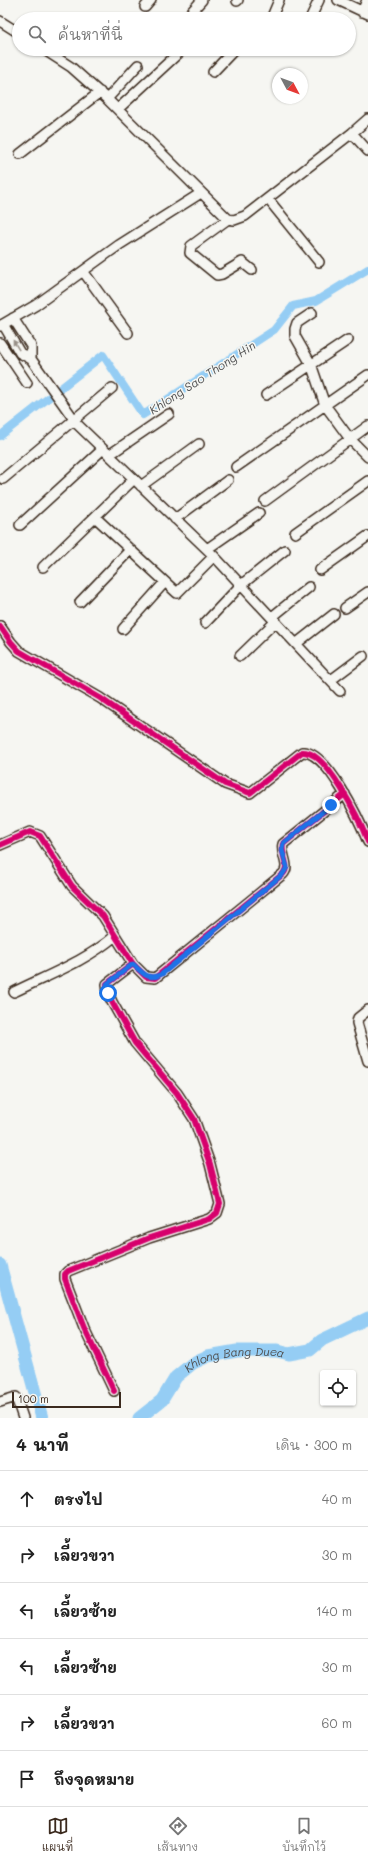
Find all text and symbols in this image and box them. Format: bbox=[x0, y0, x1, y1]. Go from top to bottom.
search box bbox=[12, 12, 356, 56]
icon: search bbox=[26, 23, 48, 45]
text: ค้นหาที่นี่ bbox=[58, 24, 123, 44]
north arrow bbox=[272, 68, 308, 104]
water label: Khlong Sao Thong Hin bbox=[146, 336, 259, 417]
one-way arrow bbox=[12, 339, 19, 351]
route end bbox=[322, 796, 340, 814]
route start bbox=[99, 984, 117, 1002]
water label: Khlong Bang Duea bbox=[180, 1343, 286, 1376]
map controls bbox=[320, 1370, 356, 1406]
button: locate bbox=[320, 1370, 356, 1406]
scale bar bbox=[12, 1390, 121, 1409]
text: 100 m bbox=[18, 1391, 49, 1406]
text: 4 นาที bbox=[16, 1433, 69, 1455]
text: เดิน · 300 m bbox=[276, 1436, 352, 1453]
icon: ahead bbox=[16, 1488, 38, 1510]
text: ตรงไป bbox=[54, 1489, 103, 1509]
text: 40 m bbox=[322, 1490, 352, 1507]
icon: right bbox=[16, 1544, 38, 1566]
text: เลี้ยวขวา bbox=[54, 1545, 115, 1565]
text: 30 m bbox=[322, 1546, 352, 1563]
icon: left bbox=[16, 1600, 38, 1622]
text: เลี้ยวซ้าย bbox=[54, 1601, 117, 1621]
text: 140 m bbox=[316, 1602, 352, 1619]
icon: left bbox=[16, 1656, 38, 1678]
text: เลี้ยวซ้าย bbox=[54, 1657, 117, 1677]
text: 30 m bbox=[322, 1658, 352, 1675]
icon: right bbox=[16, 1712, 38, 1734]
text: เลี้ยวขวา bbox=[54, 1713, 115, 1733]
text: 60 m bbox=[322, 1714, 352, 1731]
icon: arrive bbox=[16, 1768, 38, 1790]
text: ถึงจุดหมาย bbox=[54, 1769, 134, 1789]
tab: แผนที่ bbox=[42, 1815, 73, 1854]
tab: เส้นทาง bbox=[157, 1815, 198, 1854]
tab: บันทึกไว้ bbox=[282, 1815, 326, 1854]

